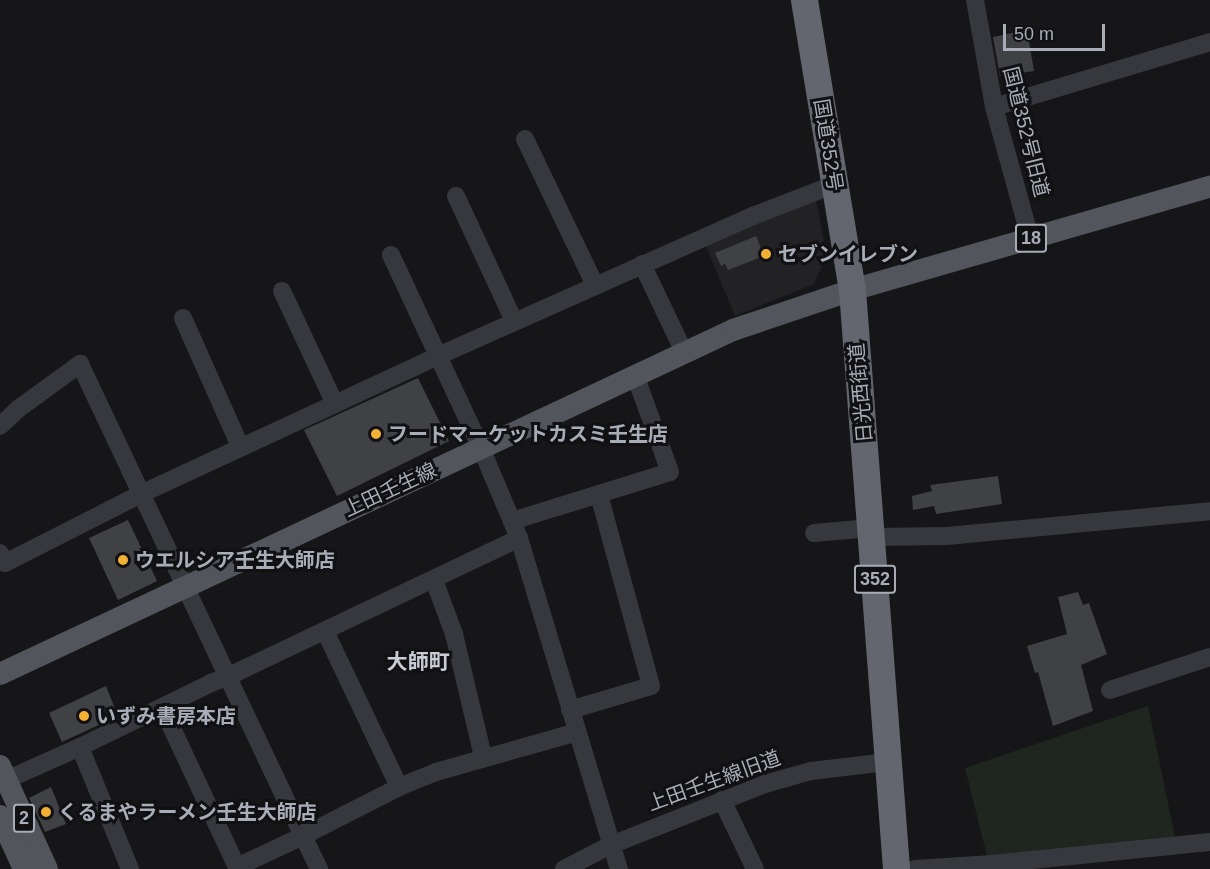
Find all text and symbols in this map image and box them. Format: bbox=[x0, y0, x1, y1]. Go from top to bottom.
scale bar bbox=[1006, 12, 1108, 50]
text: 50 m bbox=[1014, 24, 1054, 44]
street label: 国道352号旧道 bbox=[998, 64, 1054, 200]
street label: 国道352号 bbox=[809, 97, 847, 193]
road number: 18 bbox=[1014, 223, 1048, 253]
place label: セブンイレブン bbox=[778, 242, 918, 266]
marker: セブンイレブン bbox=[759, 247, 773, 261]
street label: 日光西街道 bbox=[845, 342, 877, 444]
place label: フードマーケットカスミ壬生店 bbox=[388, 422, 668, 446]
marker: フードマーケットカスミ壬生店 bbox=[369, 427, 383, 441]
street label: 上田壬生線 bbox=[340, 458, 440, 522]
place label: ウエルシア壬生大師店 bbox=[135, 548, 335, 572]
marker: ウエルシア壬生大師店 bbox=[116, 553, 130, 567]
road number: 352 bbox=[852, 564, 898, 594]
district label: 大師町 bbox=[387, 649, 449, 675]
place label: いずみ書房本店 bbox=[96, 704, 236, 728]
marker: いずみ書房本店 bbox=[77, 709, 91, 723]
street label: 上田壬生線旧道 bbox=[644, 746, 784, 816]
place label: くるまやラーメン壬生大師店 bbox=[58, 800, 318, 824]
road number: 2 bbox=[12, 803, 36, 833]
marker: くるまやラーメン壬生大師店 bbox=[39, 805, 53, 819]

